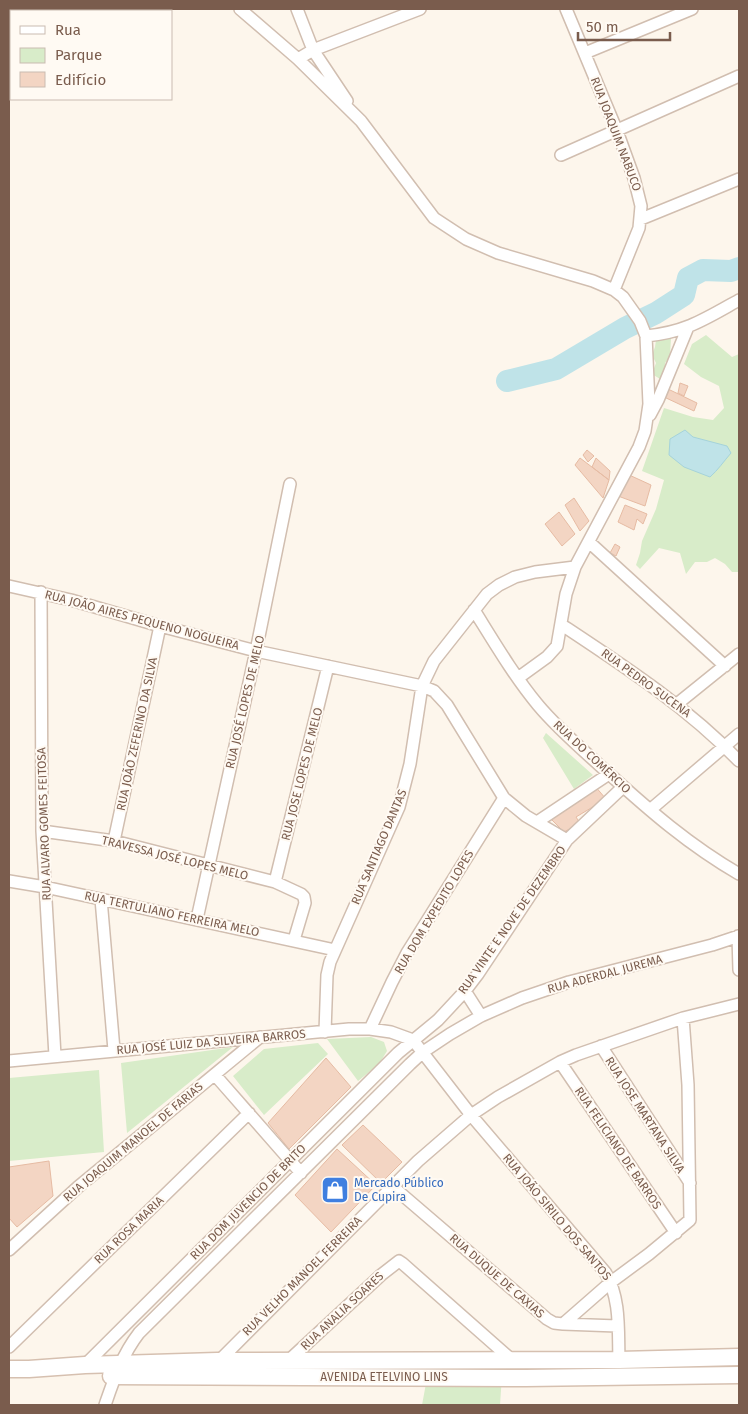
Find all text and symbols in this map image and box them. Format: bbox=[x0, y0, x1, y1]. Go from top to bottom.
legend bbox=[10, 10, 172, 100]
scale bar bbox=[578, 10, 670, 42]
text: 50 m bbox=[586, 18, 619, 36]
text: Rua bbox=[55, 21, 81, 39]
text: Parque bbox=[55, 46, 102, 64]
text: Edifício bbox=[55, 71, 106, 89]
street label: RUA JOAQUIM NABUCO bbox=[588, 75, 644, 193]
street label: RUA JOÃO AIRES PEQUENO NOGUEIRA bbox=[43, 586, 241, 653]
street label: RUA JOSÉ LOPES DE MELO bbox=[222, 634, 267, 770]
street label: RUA PEDRO SUCENA bbox=[598, 646, 694, 720]
street label: RUA JOÃO ZEFERINO DA SILVA bbox=[113, 656, 160, 812]
street label: RUA JOSE LOPES DE MELO bbox=[279, 706, 325, 842]
street label: RUA DO COMÉRCIO bbox=[550, 717, 634, 796]
street label: RUA ALVARO GOMES FEITOSA bbox=[34, 747, 54, 901]
street label: RUA SANTIAGO DANTAS bbox=[348, 787, 410, 907]
street label: TRAVESSA JOSÉ LOPES MELO bbox=[100, 832, 250, 883]
street label: RUA VINTE E NOVE DE DEZEMBRO bbox=[455, 843, 569, 997]
street label: RUA DOM EXPEDITO LOPES bbox=[391, 847, 477, 976]
street label: RUA TERTULIANO FERREIRA MELO bbox=[83, 889, 261, 939]
street label: RUA ADERDAL JUREMA bbox=[546, 952, 664, 996]
street label: RUA JOSÉ LUIZ DA SILVEIRA BARROS bbox=[116, 1026, 307, 1057]
street label: RUA JOSE MARTANA SILVA bbox=[602, 1054, 688, 1176]
street label: RUA JOAQUIM MANOEL DE FARIAS bbox=[60, 1079, 206, 1205]
street label: RUA FELICIANO DE BARROS bbox=[572, 1084, 664, 1212]
street label: RUA DOM JUVENCIO DE BRITO bbox=[187, 1141, 309, 1263]
street label: RUA JOÃO SIRILO DOS SANTOS bbox=[500, 1150, 615, 1283]
shop icon: Mercado Público De Cupira bbox=[320, 1175, 350, 1205]
place label: Mercado Público De Cupira bbox=[354, 1176, 444, 1204]
street label: RUA ROSA MARIA bbox=[91, 1193, 167, 1267]
street label: RUA VELHO MANOEL FERREIRA bbox=[239, 1213, 365, 1339]
street label: RUA DUQUE DE CAXIAS bbox=[447, 1231, 548, 1321]
street label: RUA ANALIA SOARES bbox=[298, 1269, 387, 1353]
street label: AVENIDA ETELVINO LINS bbox=[320, 1370, 448, 1384]

